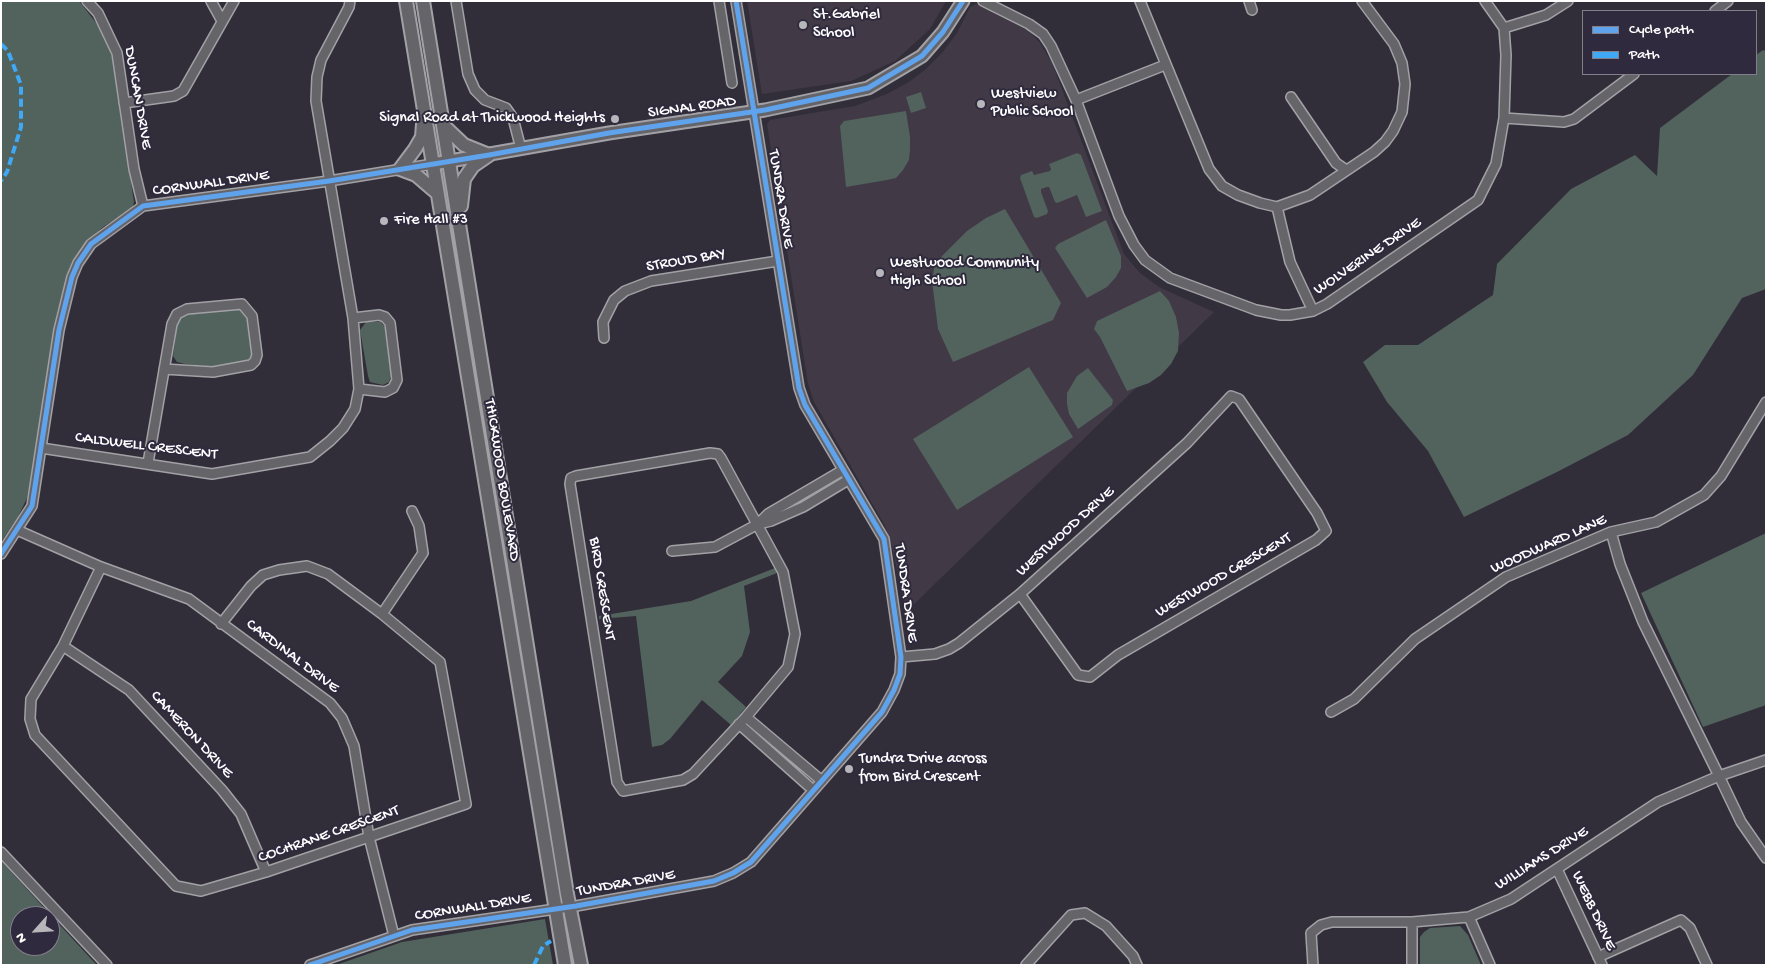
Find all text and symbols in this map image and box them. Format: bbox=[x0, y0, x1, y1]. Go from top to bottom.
place label: St.Gabriel School bbox=[813, 6, 880, 44]
legend bbox=[1582, 10, 1757, 75]
marker: St.Gabriel School bbox=[797, 19, 809, 31]
text: Cycle path bbox=[1629, 21, 1694, 39]
street label: DUNCAN DRIVE bbox=[119, 45, 155, 151]
text: Path bbox=[1629, 46, 1660, 64]
place label: Westview Public School bbox=[991, 85, 1074, 123]
street label: SIGNAL ROAD bbox=[647, 92, 737, 124]
marker: Westview Public School bbox=[975, 98, 987, 110]
place label: Signal Road at Thickwood Heights bbox=[379, 109, 605, 129]
marker: Signal Road at Thickwood Heights bbox=[609, 113, 621, 125]
street label: TUNDRA DRIVE bbox=[763, 148, 797, 250]
street label: CORNWALL DRIVE bbox=[152, 166, 270, 202]
place label: Fire Hall #3 bbox=[394, 211, 468, 231]
street label: WOLVERINE DRIVE bbox=[1310, 214, 1426, 300]
marker: Fire Hall #3 bbox=[378, 215, 390, 227]
street label: STROUD BAY bbox=[645, 245, 727, 277]
place label: Westwood Community High School bbox=[890, 254, 1039, 292]
marker: Westwood Community High School bbox=[874, 267, 886, 279]
street label: THICKWOOD BOULEVARD bbox=[479, 398, 523, 562]
street label: CALDWELL CRESCENT bbox=[74, 429, 218, 465]
street label: WESTWOOD DRIVE bbox=[1013, 483, 1119, 581]
street label: WOODWARD LANE bbox=[1488, 511, 1610, 579]
street label: WESTWOOD CRESCENT bbox=[1153, 529, 1295, 623]
street label: BIRD CRESCENT bbox=[583, 536, 619, 642]
street label: TUNDRA DRIVE bbox=[889, 542, 921, 644]
street label: CARDINAL DRIVE bbox=[242, 616, 342, 698]
street label: CAMERON DRIVE bbox=[145, 687, 237, 783]
place label: Tundra Drive across from Bird Crescent bbox=[859, 750, 987, 788]
marker: Tundra Drive across from Bird Crescent bbox=[843, 763, 855, 775]
street label: COCHRANE CRESCENT bbox=[256, 802, 402, 868]
street label: WILLIAMS DRIVE bbox=[1492, 823, 1592, 895]
street label: TUNDRA DRIVE bbox=[575, 866, 677, 902]
street label: WEBB DRIVE bbox=[1566, 868, 1620, 954]
street label: CORNWALL DRIVE bbox=[414, 889, 532, 927]
north arrow bbox=[10, 906, 60, 956]
text: N bbox=[12, 930, 32, 945]

